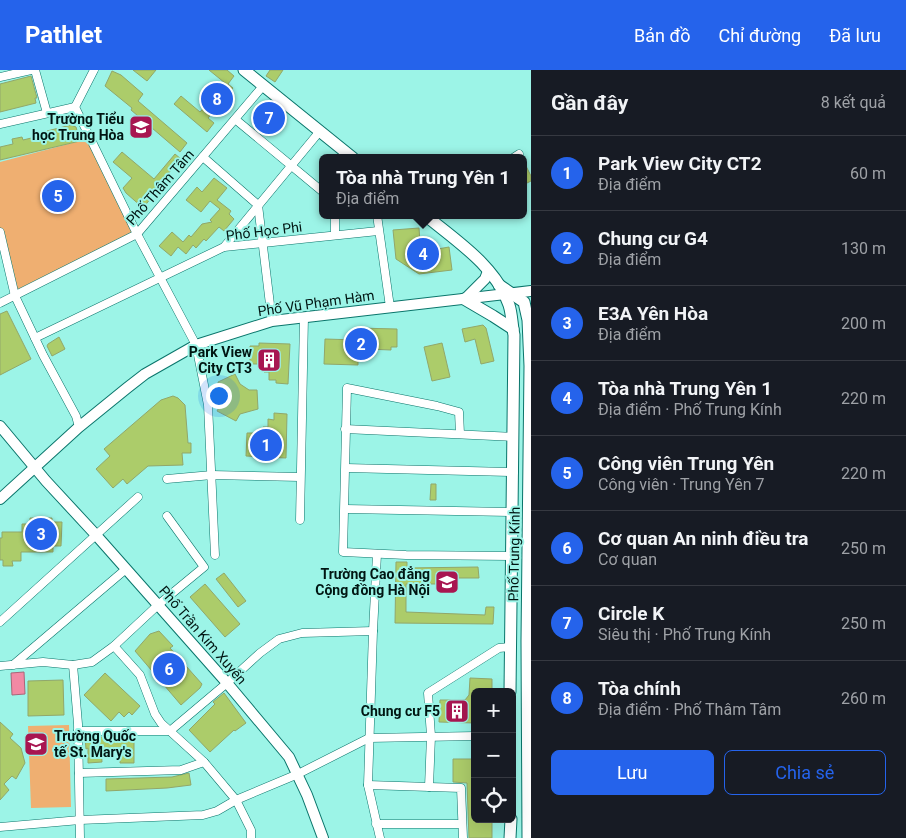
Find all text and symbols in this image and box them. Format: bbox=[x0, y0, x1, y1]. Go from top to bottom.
text: Pathlet bbox=[25, 21, 102, 49]
text: Bản đồ bbox=[634, 25, 690, 46]
text: Chỉ đường bbox=[718, 25, 801, 46]
text: Đã lưu bbox=[829, 25, 881, 46]
pin: 8 bbox=[201, 80, 233, 118]
text: Gần đây bbox=[551, 91, 628, 115]
text: 8 kết quả bbox=[821, 93, 886, 112]
pin: 7 bbox=[253, 99, 285, 137]
place label: Trường Tiểu học Trung Hòa bbox=[32, 111, 125, 143]
school or university icon: Trường Tiểu học Trung Hòa bbox=[128, 114, 154, 140]
street label: Phố Thâm Tâm bbox=[123, 146, 197, 228]
text: Park View City CT2 bbox=[598, 152, 762, 175]
popup bbox=[319, 154, 527, 219]
text: 1 bbox=[562, 164, 572, 183]
text: 60 m bbox=[850, 164, 886, 183]
text: Tòa nhà Trung Yên 1 bbox=[336, 166, 510, 189]
text: Địa điểm bbox=[598, 175, 661, 194]
pin: 5 bbox=[42, 177, 74, 215]
text: Địa điểm bbox=[336, 189, 399, 208]
street label: Phố Học Phi bbox=[225, 218, 303, 244]
text: Chung cư G4 bbox=[598, 227, 708, 250]
pin: 4 bbox=[407, 235, 439, 273]
text: 2 bbox=[562, 239, 572, 258]
text: 130 m bbox=[841, 239, 886, 258]
text: Địa điểm bbox=[598, 250, 661, 269]
street label: Phố Vũ Phạm Hàm bbox=[257, 287, 375, 319]
text: E3A Yên Hòa bbox=[598, 302, 708, 325]
text: 3 bbox=[562, 314, 572, 333]
text: 200 m bbox=[841, 314, 886, 333]
pin: 2 bbox=[345, 325, 377, 363]
text: Địa điểm bbox=[598, 325, 661, 344]
place label: Park View City CT3 bbox=[189, 344, 253, 376]
building icon: Park View City CT3 bbox=[256, 347, 282, 373]
text: Tòa nhà Trung Yên 1 bbox=[598, 377, 772, 400]
your location bbox=[206, 383, 232, 409]
text: 4 bbox=[562, 389, 572, 408]
text: 220 m bbox=[841, 389, 886, 408]
text: Địa điểm · Phố Trung Kính bbox=[598, 400, 782, 419]
pin: 1 bbox=[250, 426, 282, 464]
text: Công viên Trung Yên bbox=[598, 452, 774, 475]
text: 5 bbox=[562, 464, 572, 483]
text: 220 m bbox=[841, 464, 886, 483]
text: Công viên · Trung Yên 7 bbox=[598, 475, 764, 494]
street label: Phố Trung Kính bbox=[505, 506, 523, 602]
pin: 3 bbox=[25, 515, 57, 553]
text: Cơ quan An ninh điều tra bbox=[598, 527, 809, 550]
text: 6 bbox=[562, 539, 572, 558]
text: 250 m bbox=[841, 539, 886, 558]
text: Cơ quan bbox=[598, 550, 657, 569]
place label: Trường Cao đẳng Cộng đồng Hà Nội bbox=[315, 566, 430, 598]
school or university icon: Trường Cao đẳng Cộng đồng Hà Nội bbox=[434, 569, 460, 595]
street label: Phố Trần Kim Xuyến bbox=[156, 583, 250, 687]
text: Circle K bbox=[598, 602, 664, 625]
text: 7 bbox=[562, 614, 572, 633]
text: 250 m bbox=[841, 614, 886, 633]
text: Siêu thị · Phố Trung Kính bbox=[598, 625, 771, 644]
pin: 6 bbox=[153, 650, 185, 688]
text: Tòa chính bbox=[598, 677, 681, 700]
map controls bbox=[471, 688, 516, 823]
button: + bbox=[471, 688, 516, 733]
text: 8 bbox=[562, 689, 572, 708]
text: 260 m bbox=[841, 689, 886, 708]
building icon: Chung cư F5 bbox=[444, 698, 470, 724]
text: Địa điểm · Phố Thâm Tâm bbox=[598, 700, 781, 719]
place label: Chung cư F5 bbox=[361, 703, 440, 719]
place label: Trường Quốc tế St. Mary's bbox=[54, 728, 136, 760]
school or university icon: Trường Quốc tế St. Mary's bbox=[23, 731, 49, 757]
button: − bbox=[471, 733, 516, 778]
button: Lưu bbox=[551, 750, 714, 795]
button: Chia sẻ bbox=[724, 750, 886, 795]
button: locate bbox=[471, 778, 516, 823]

